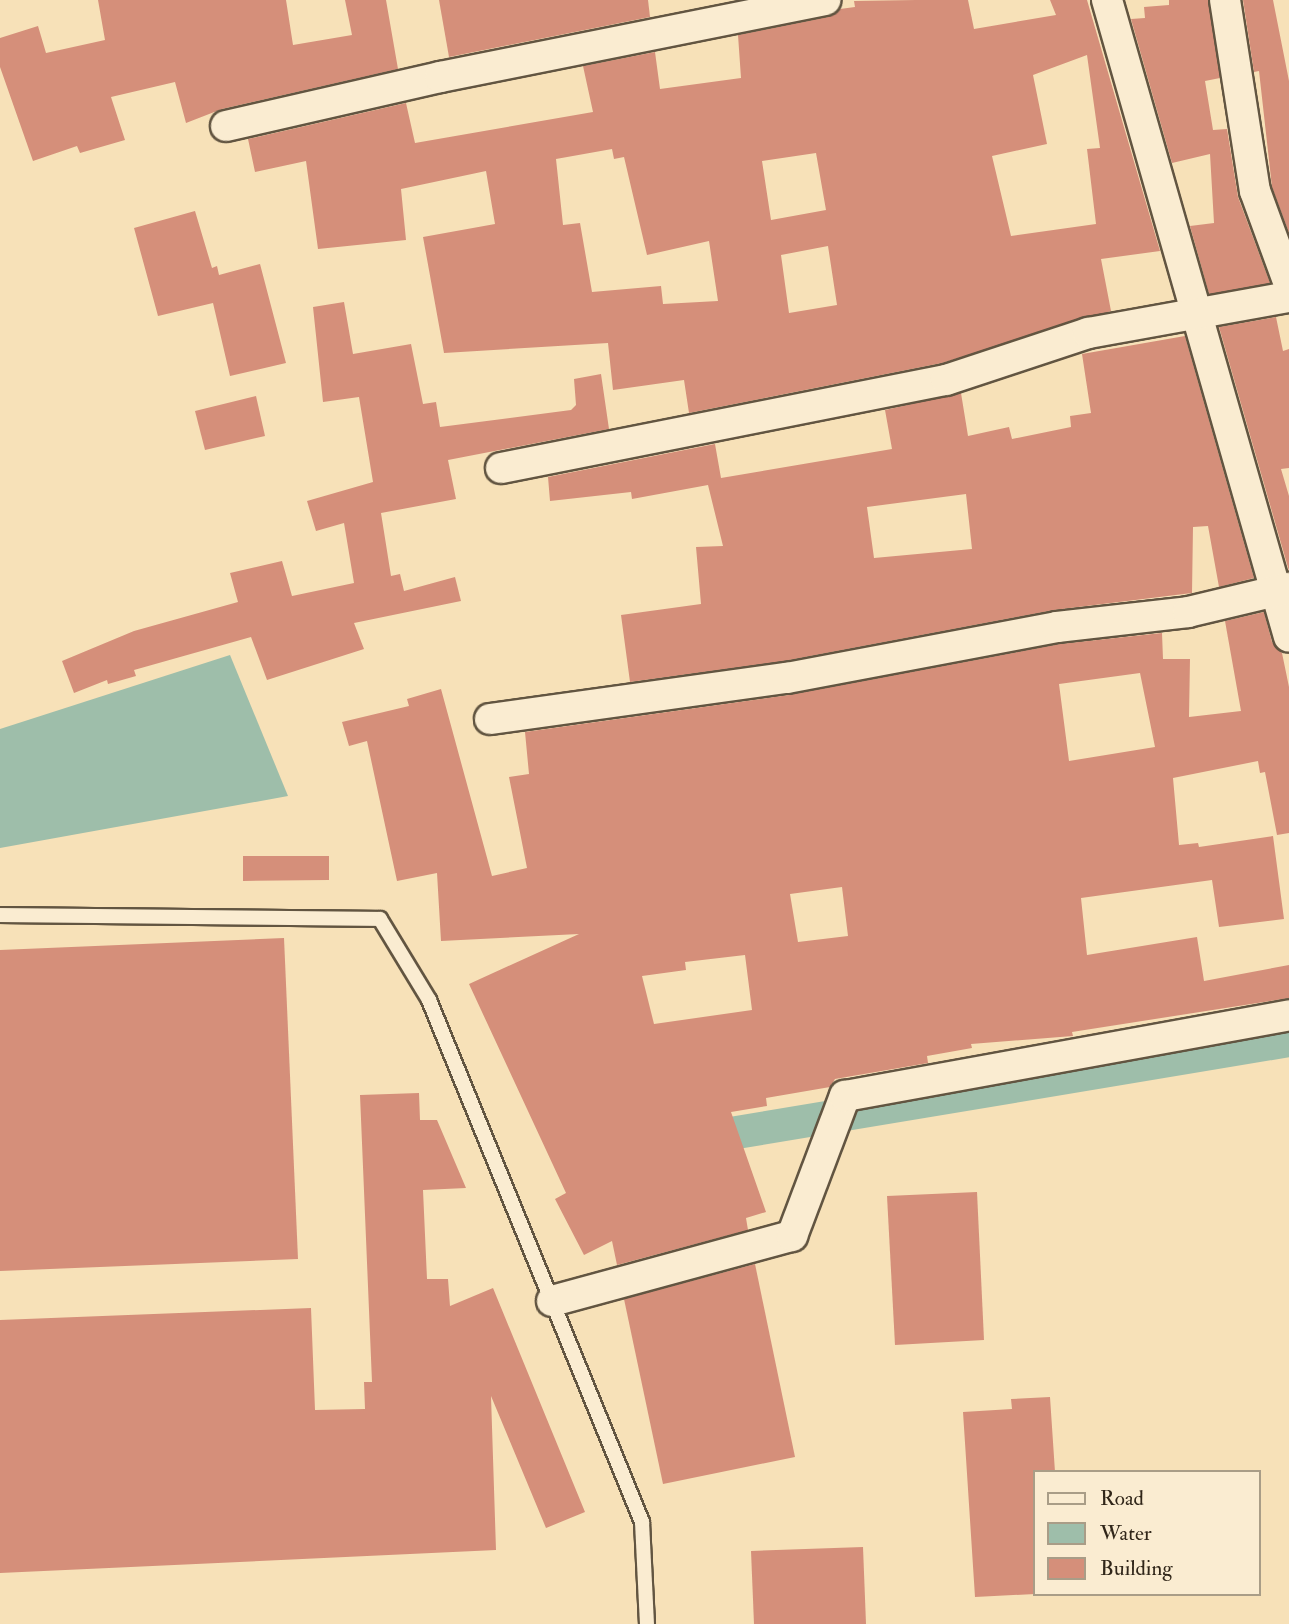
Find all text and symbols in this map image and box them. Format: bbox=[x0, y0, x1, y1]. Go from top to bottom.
legend bbox=[1034, 1470, 1261, 1596]
text: Road bbox=[1100, 1485, 1144, 1512]
text: Water bbox=[1100, 1520, 1152, 1547]
text: Building bbox=[1100, 1555, 1173, 1582]

